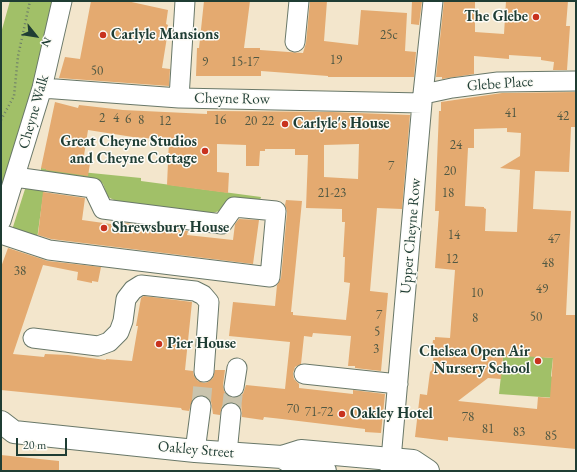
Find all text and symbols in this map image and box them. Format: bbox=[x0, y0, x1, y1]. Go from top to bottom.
place label: The Glebe bbox=[464, 8, 528, 26]
marker: The Glebe bbox=[531, 12, 541, 22]
north arrow bbox=[16, 16, 56, 56]
place label: Carlyle Mansions bbox=[111, 26, 219, 44]
house number: 25c bbox=[380, 27, 398, 43]
marker: Carlyle Mansions bbox=[98, 30, 108, 40]
text: N bbox=[38, 35, 55, 49]
house number: 19 bbox=[330, 52, 342, 68]
house number: 9 bbox=[202, 54, 208, 70]
house number: 15-17 bbox=[231, 54, 259, 70]
house number: 50 bbox=[91, 63, 103, 79]
street label: Cheyne Walk bbox=[15, 73, 53, 151]
street label: Glebe Place bbox=[466, 73, 534, 95]
street label: Cheyne Row bbox=[194, 89, 270, 109]
house number: 41 bbox=[505, 105, 517, 121]
house number: 42 bbox=[557, 108, 569, 124]
house number: 2 bbox=[99, 110, 105, 126]
house number: 4 bbox=[113, 110, 119, 126]
house number: 6 bbox=[125, 111, 131, 127]
house number: 8 bbox=[138, 112, 144, 128]
house number: 16 bbox=[214, 112, 226, 128]
house number: 12 bbox=[159, 113, 171, 129]
house number: 20 bbox=[245, 113, 257, 129]
house number: 22 bbox=[262, 113, 274, 129]
place label: Carlyle's House bbox=[293, 115, 390, 133]
marker: Carlyle's House bbox=[280, 119, 290, 129]
place label: Great Cheyne Studios and Cheyne Cottage bbox=[61, 133, 197, 168]
house number: 24 bbox=[450, 137, 462, 153]
marker: Great Cheyne Studios and Cheyne Cottage bbox=[200, 146, 210, 156]
house number: 7 bbox=[388, 158, 394, 174]
house number: 20 bbox=[444, 163, 456, 179]
street label: Upper Cheyne Row bbox=[397, 177, 425, 295]
house number: 21-23 bbox=[318, 185, 346, 201]
house number: 18 bbox=[442, 185, 454, 201]
place label: Shrewsbury House bbox=[112, 219, 229, 237]
marker: Shrewsbury House bbox=[99, 223, 109, 233]
house number: 14 bbox=[448, 227, 460, 243]
house number: 47 bbox=[548, 231, 560, 247]
house number: 12 bbox=[446, 251, 458, 267]
house number: 48 bbox=[542, 255, 554, 271]
house number: 38 bbox=[14, 263, 26, 279]
house number: 49 bbox=[536, 281, 548, 297]
house number: 10 bbox=[471, 285, 483, 301]
house number: 7 bbox=[376, 307, 382, 323]
house number: 50 bbox=[530, 309, 542, 325]
house number: 8 bbox=[472, 310, 478, 326]
house number: 5 bbox=[374, 324, 380, 340]
place label: Pier House bbox=[167, 335, 236, 353]
marker: Pier House bbox=[154, 339, 164, 349]
house number: 3 bbox=[373, 341, 379, 357]
place label: Chelsea Open Air Nursery School bbox=[419, 343, 530, 378]
marker: Chelsea Open Air Nursery School bbox=[533, 356, 543, 366]
house number: 70 bbox=[287, 401, 299, 417]
house number: 71-72 bbox=[305, 404, 333, 420]
place label: Oakley Hotel bbox=[350, 405, 433, 423]
marker: Oakley Hotel bbox=[337, 409, 347, 419]
house number: 78 bbox=[462, 409, 474, 425]
house number: 81 bbox=[482, 421, 494, 437]
house number: 83 bbox=[513, 424, 525, 440]
house number: 85 bbox=[545, 428, 557, 444]
scale bar bbox=[18, 430, 69, 456]
text: 20 m bbox=[23, 437, 46, 453]
street label: Oakley Street bbox=[157, 438, 235, 462]

